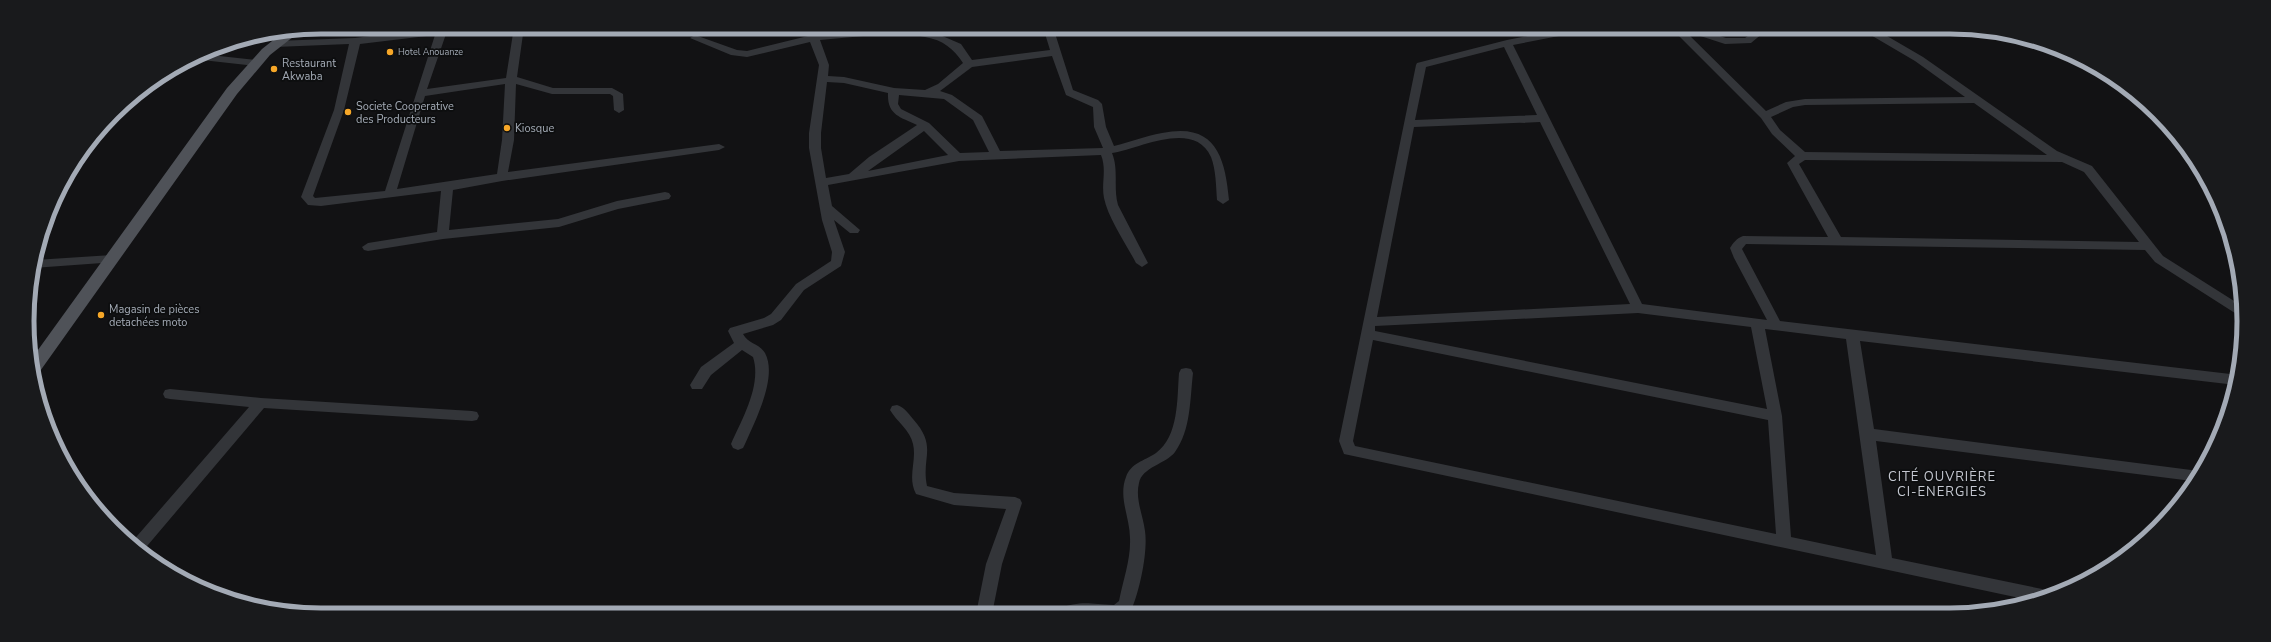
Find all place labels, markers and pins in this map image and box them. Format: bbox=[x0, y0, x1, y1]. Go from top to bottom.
place label: Hotel Anouanze bbox=[398, 46, 463, 58]
marker: Hotel Anouanze bbox=[385, 47, 395, 57]
place label: Restaurant Akwaba bbox=[282, 56, 336, 84]
marker: Restaurant Akwaba bbox=[269, 64, 279, 74]
place label: Societe Cooperative des Producteurs bbox=[356, 99, 454, 127]
marker: Societe Cooperative des Producteurs bbox=[343, 107, 353, 117]
place label: Kiosque bbox=[515, 121, 554, 136]
marker: Kiosque bbox=[502, 123, 512, 133]
place label: Magasin de pièces detachées moto bbox=[109, 302, 199, 330]
marker: Magasin de pièces detachées moto bbox=[96, 310, 106, 320]

